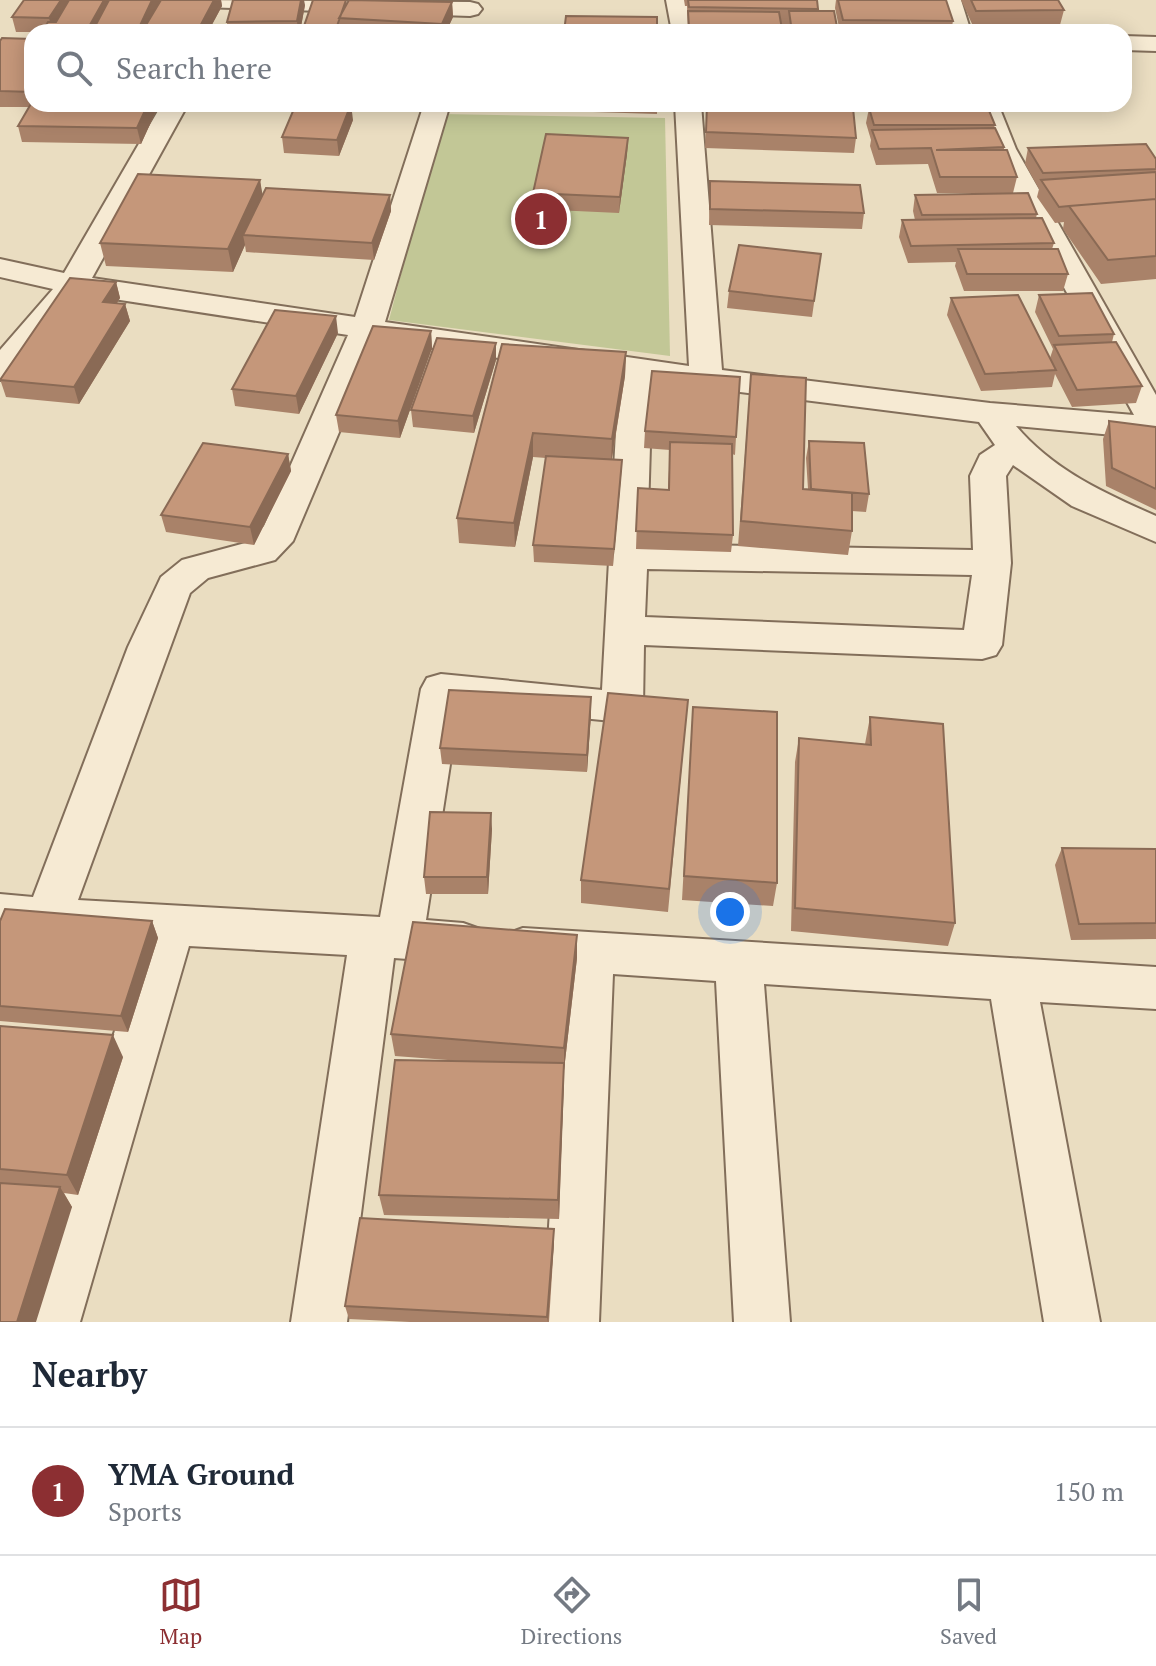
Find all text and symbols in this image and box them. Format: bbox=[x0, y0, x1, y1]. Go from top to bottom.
search box bbox=[24, 24, 1132, 112]
icon: search bbox=[52, 46, 96, 90]
text: Search here bbox=[116, 48, 272, 88]
pin: 1 bbox=[515, 189, 567, 249]
your location bbox=[710, 892, 750, 932]
text: Nearby bbox=[32, 1352, 147, 1397]
text: YMA Ground bbox=[108, 1454, 294, 1494]
text: 1 bbox=[51, 1474, 65, 1508]
text: 150 m bbox=[1054, 1474, 1124, 1508]
text: Sports bbox=[108, 1494, 182, 1528]
tab: Map bbox=[159, 1573, 203, 1650]
tab: Directions bbox=[521, 1573, 622, 1650]
tab: Saved bbox=[940, 1573, 997, 1650]

